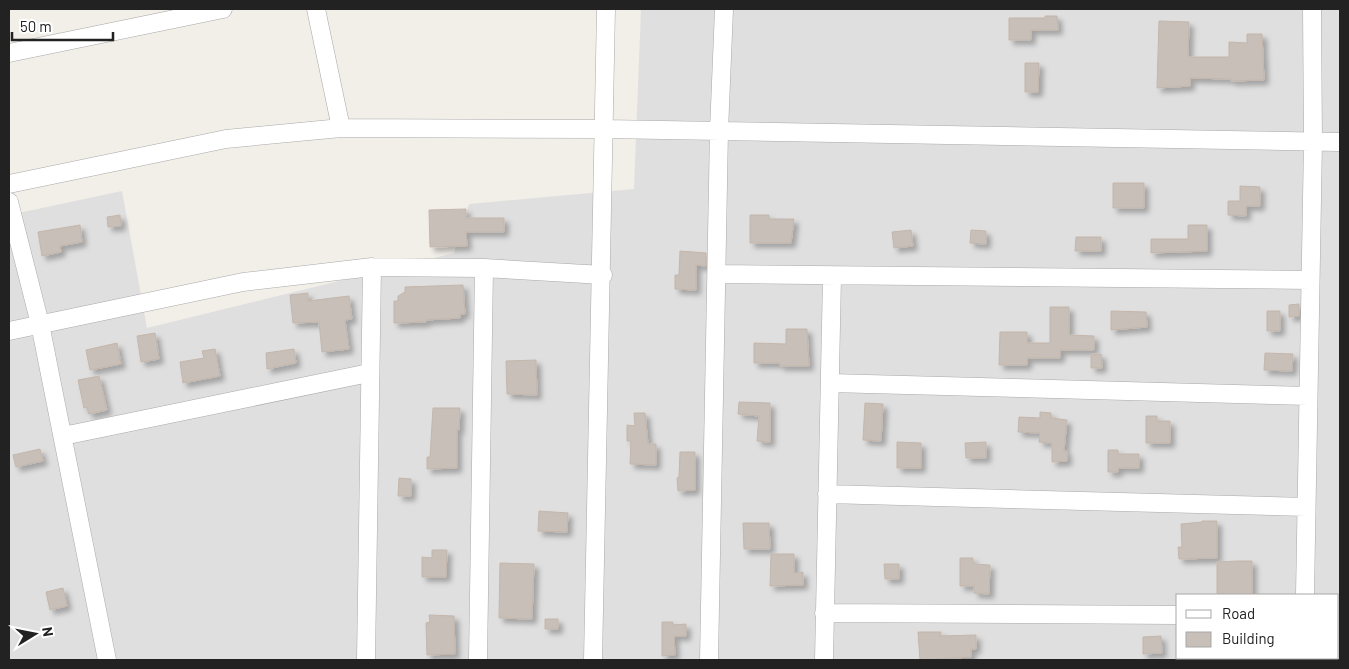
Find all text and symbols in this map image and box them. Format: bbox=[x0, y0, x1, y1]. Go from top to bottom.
scale bar bbox=[12, 10, 114, 42]
text: 50 m bbox=[20, 17, 52, 35]
legend bbox=[1176, 594, 1339, 659]
text: Road bbox=[1222, 604, 1255, 622]
north arrow bbox=[10, 609, 60, 659]
text: N bbox=[39, 626, 57, 638]
text: Building bbox=[1222, 629, 1275, 647]

